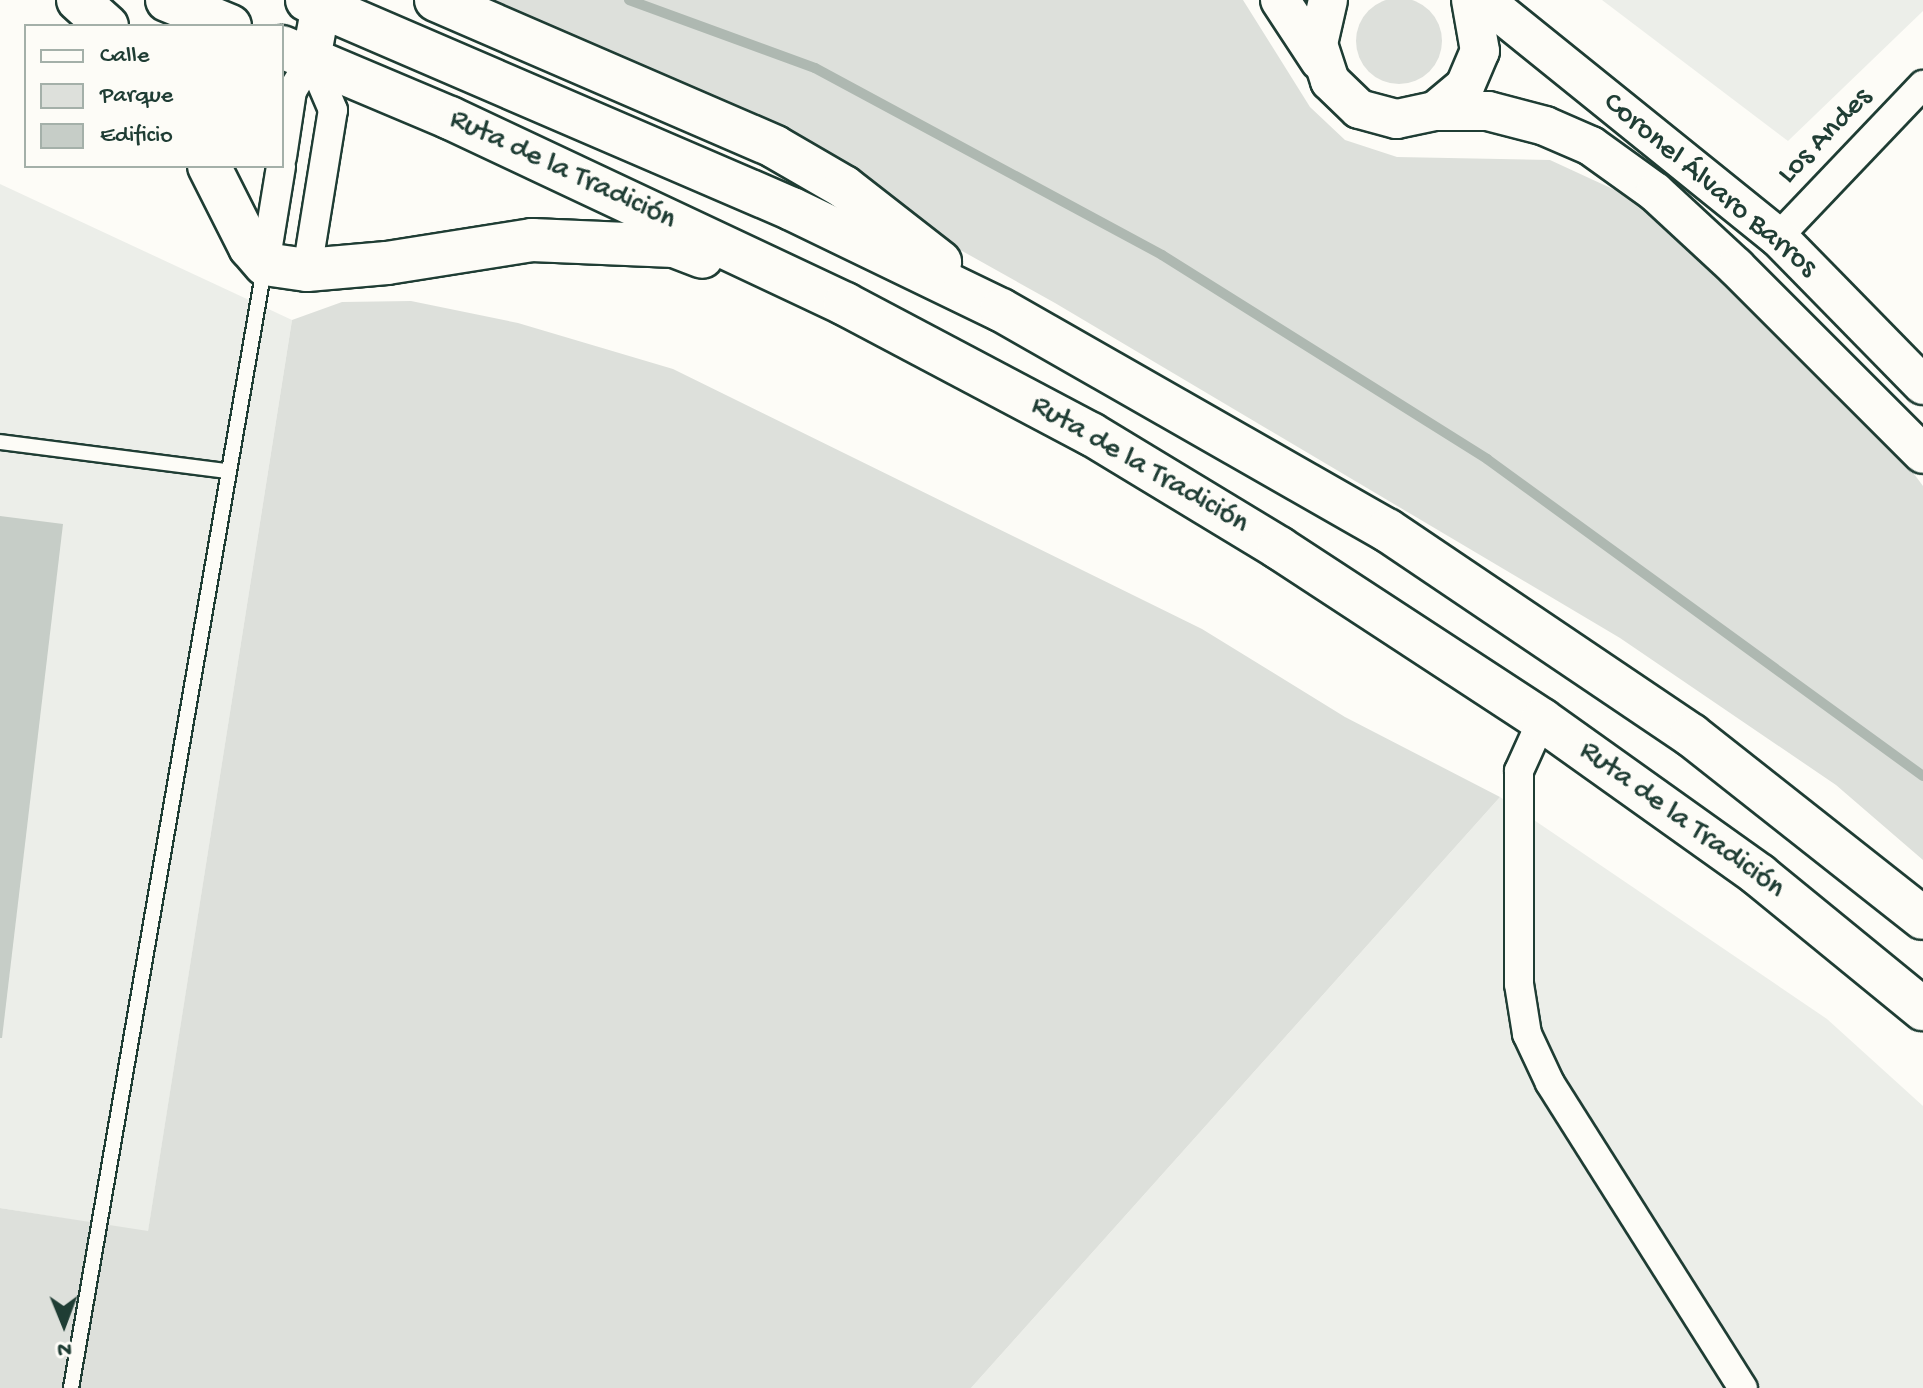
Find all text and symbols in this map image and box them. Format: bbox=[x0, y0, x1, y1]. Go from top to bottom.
legend bbox=[24, 24, 284, 168]
text: Calle bbox=[100, 42, 149, 71]
street label: Los Andes bbox=[1771, 81, 1881, 193]
text: Parque bbox=[100, 82, 173, 111]
street label: Coronel Álvaro Barros bbox=[1594, 86, 1824, 286]
street label: Ruta de la Tradición bbox=[443, 103, 681, 239]
text: Edificio bbox=[100, 122, 173, 151]
street label: Ruta de la Tradición bbox=[1024, 389, 1254, 543]
street label: Ruta de la Tradición bbox=[1571, 734, 1791, 908]
north arrow bbox=[24, 1284, 104, 1364]
text: N bbox=[57, 1335, 72, 1361]

